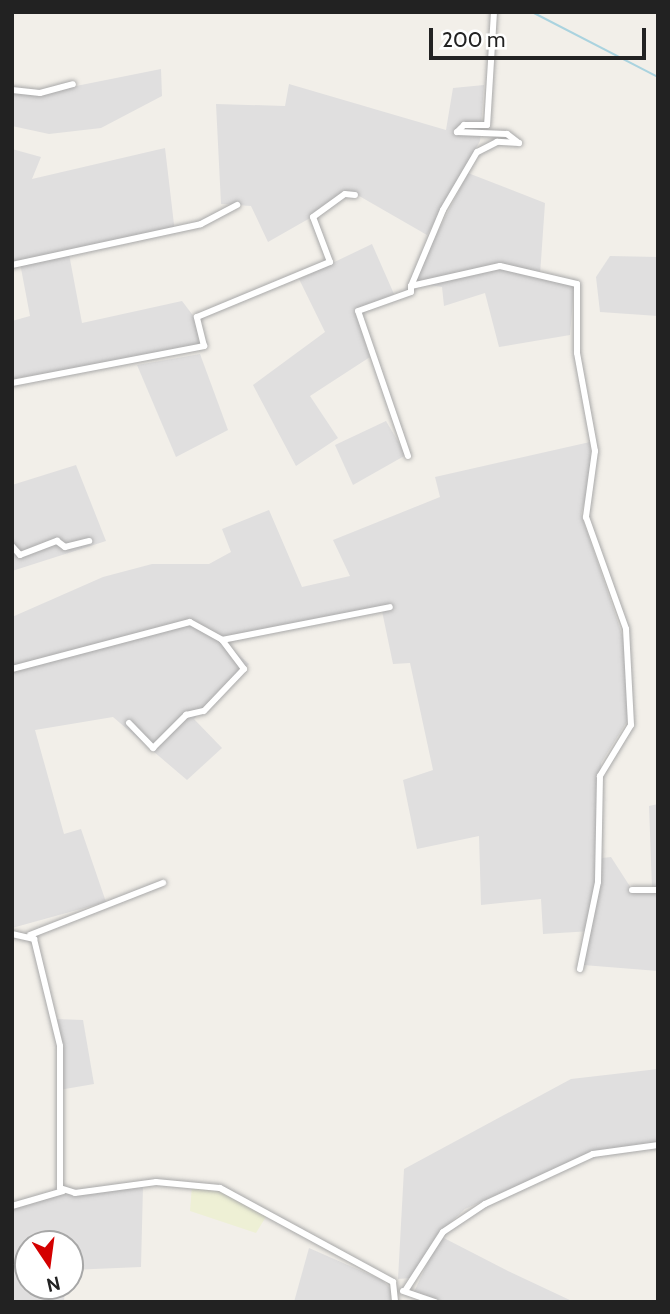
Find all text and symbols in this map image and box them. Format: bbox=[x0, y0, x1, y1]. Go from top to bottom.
scale bar bbox=[432, 14, 649, 58]
text: 200 m bbox=[442, 27, 505, 52]
north arrow bbox=[14, 1230, 84, 1300]
text: N bbox=[44, 1271, 63, 1297]

